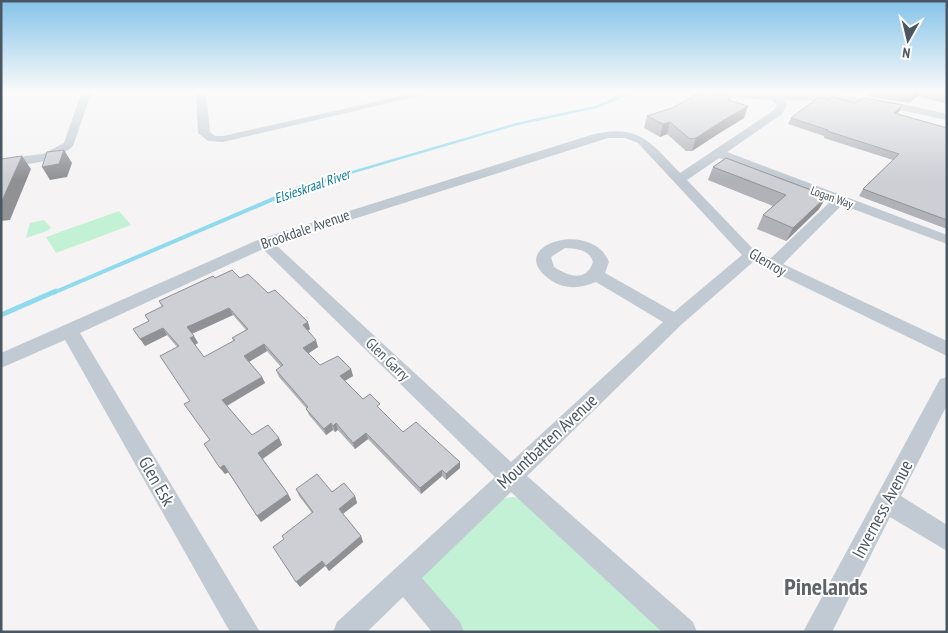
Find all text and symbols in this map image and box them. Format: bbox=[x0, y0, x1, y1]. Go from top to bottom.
north arrow bbox=[883, 15, 933, 65]
text: N bbox=[901, 43, 911, 62]
water label: Elsieskraal River bbox=[272, 164, 354, 207]
street label: Logan Way bbox=[809, 182, 856, 212]
street label: Brookdale Avenue bbox=[258, 205, 352, 253]
street label: Glenroy bbox=[746, 244, 790, 280]
street label: Glen Garry bbox=[362, 333, 414, 385]
street label: Mountbatten Avenue bbox=[492, 389, 602, 493]
street label: Glen Esk bbox=[134, 452, 180, 510]
street label: Inverness Avenue bbox=[847, 456, 917, 562]
district label: Pinelands bbox=[784, 571, 868, 602]

